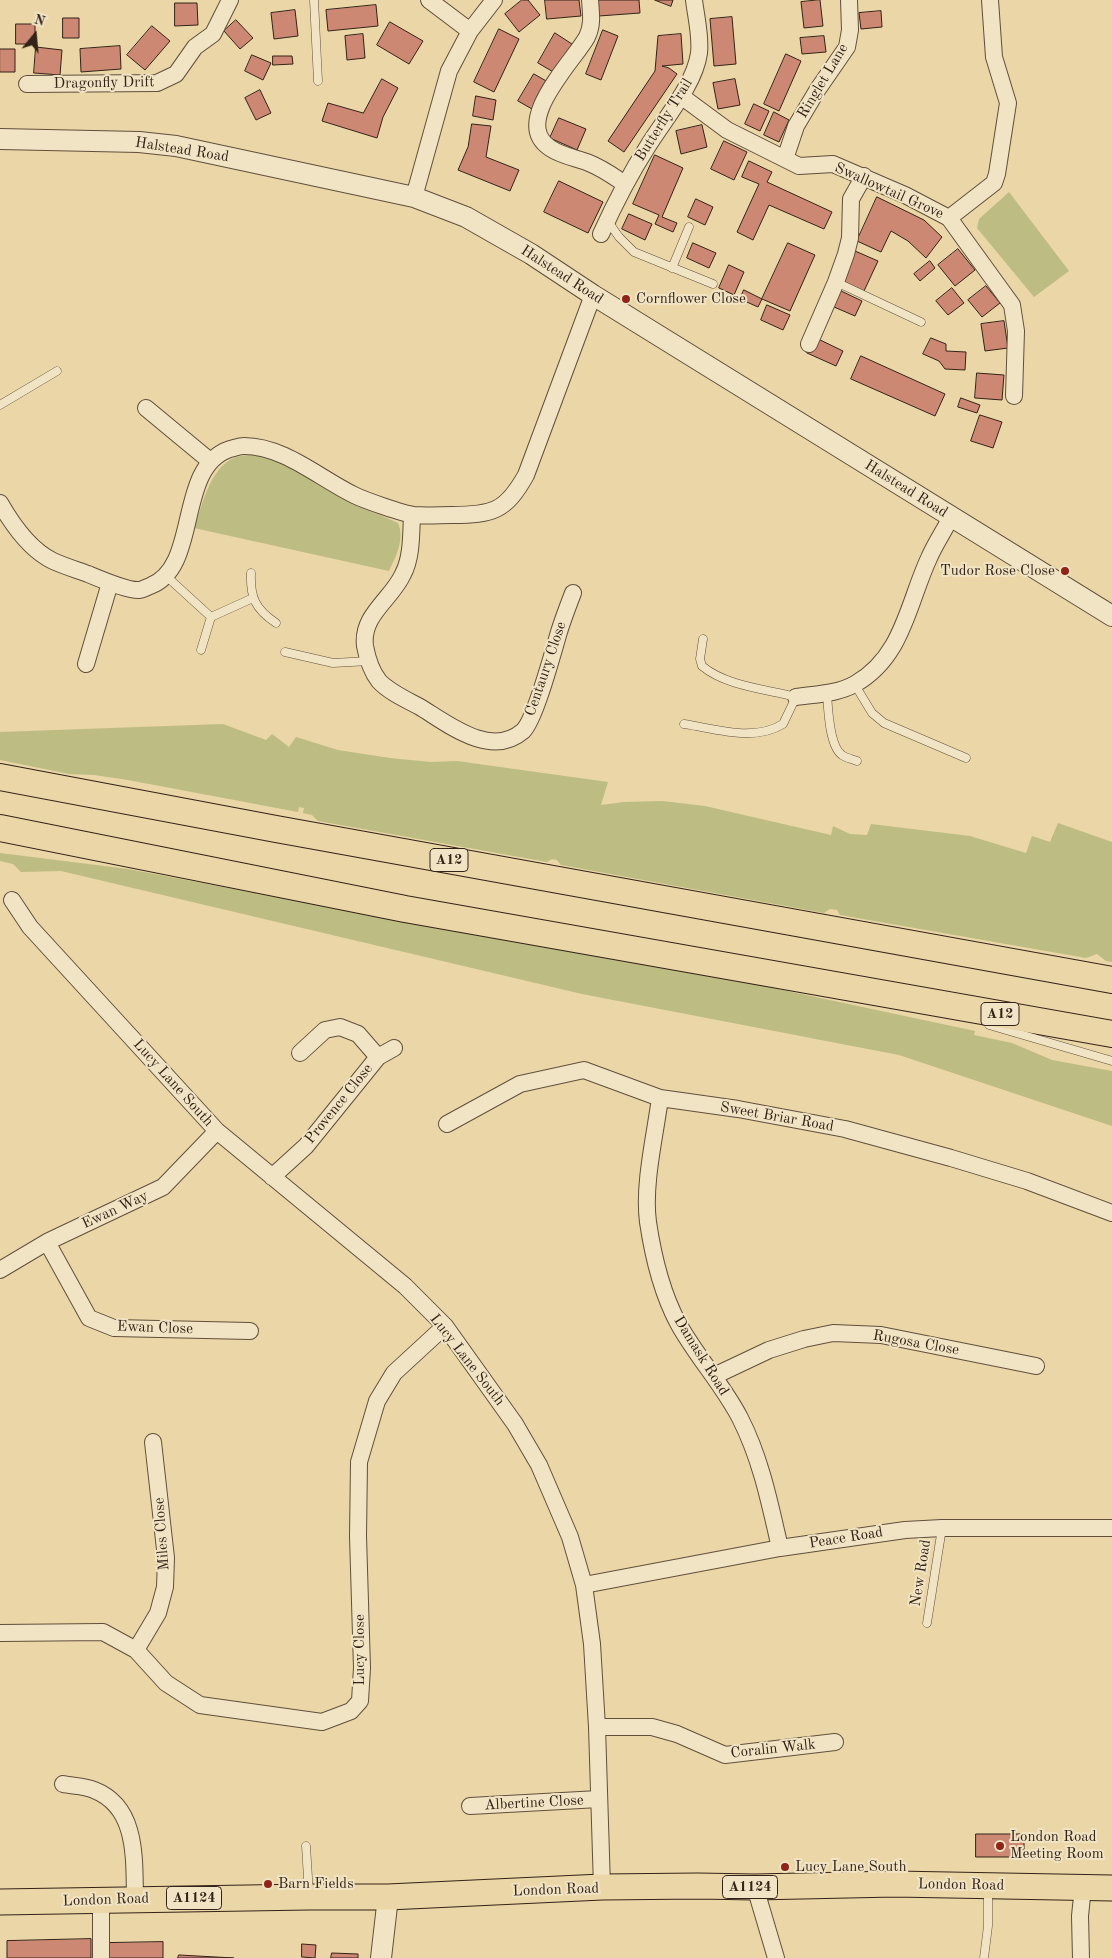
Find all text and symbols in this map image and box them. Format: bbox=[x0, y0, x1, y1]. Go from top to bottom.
north arrow bbox=[10, 10, 60, 60]
text: N bbox=[32, 12, 47, 29]
street label: Ringlet Lane bbox=[794, 40, 852, 122]
street label: Dragonfly Drift bbox=[53, 73, 155, 93]
street label: Butterfly Trail bbox=[631, 75, 697, 165]
street label: Halstead Road bbox=[134, 134, 230, 166]
street label: Swallowtail Grove bbox=[832, 159, 946, 223]
street label: Halstead Road bbox=[517, 242, 607, 308]
place label: Cornflower Close bbox=[636, 290, 746, 308]
marker: Cornflower Close bbox=[620, 293, 632, 305]
street label: Halstead Road bbox=[861, 456, 951, 522]
place label: Tudor Rose Close bbox=[940, 562, 1055, 580]
marker: Tudor Rose Close bbox=[1059, 565, 1071, 577]
street label: Centaury Close bbox=[521, 619, 571, 719]
road number: A12 bbox=[430, 848, 468, 872]
road number: A12 bbox=[981, 1002, 1019, 1026]
street label: Lucy Lane South bbox=[129, 1036, 217, 1130]
street label: Provence Close bbox=[301, 1060, 377, 1148]
street label: Sweet Briar Road bbox=[719, 1098, 835, 1136]
street label: Ewan Way bbox=[79, 1187, 151, 1233]
street label: Lucy Lane South bbox=[426, 1310, 508, 1410]
street label: Damask Road bbox=[669, 1313, 733, 1399]
street label: Ewan Close bbox=[117, 1318, 193, 1338]
street label: Rugosa Close bbox=[871, 1327, 961, 1359]
street label: Miles Close bbox=[150, 1497, 174, 1571]
street label: Peace Road bbox=[808, 1523, 884, 1553]
street label: New Road bbox=[907, 1538, 935, 1608]
street label: Lucy Close bbox=[351, 1614, 369, 1686]
street label: Coralin Walk bbox=[730, 1736, 816, 1762]
street label: Albertine Close bbox=[484, 1791, 584, 1815]
place label: London Road Meeting Room bbox=[1010, 1828, 1104, 1863]
marker: London Road Meeting Room bbox=[994, 1840, 1006, 1852]
place label: Lucy Lane South bbox=[795, 1858, 907, 1876]
marker: Lucy Lane South bbox=[779, 1861, 791, 1873]
place label: Barn Fields bbox=[278, 1875, 354, 1893]
road number: A1124 bbox=[722, 1875, 778, 1898]
street label: London Road bbox=[918, 1875, 1004, 1895]
marker: Barn Fields bbox=[262, 1878, 274, 1890]
street label: London Road bbox=[512, 1879, 600, 1901]
road number: A1124 bbox=[166, 1886, 222, 1910]
street label: London Road bbox=[62, 1889, 150, 1911]

